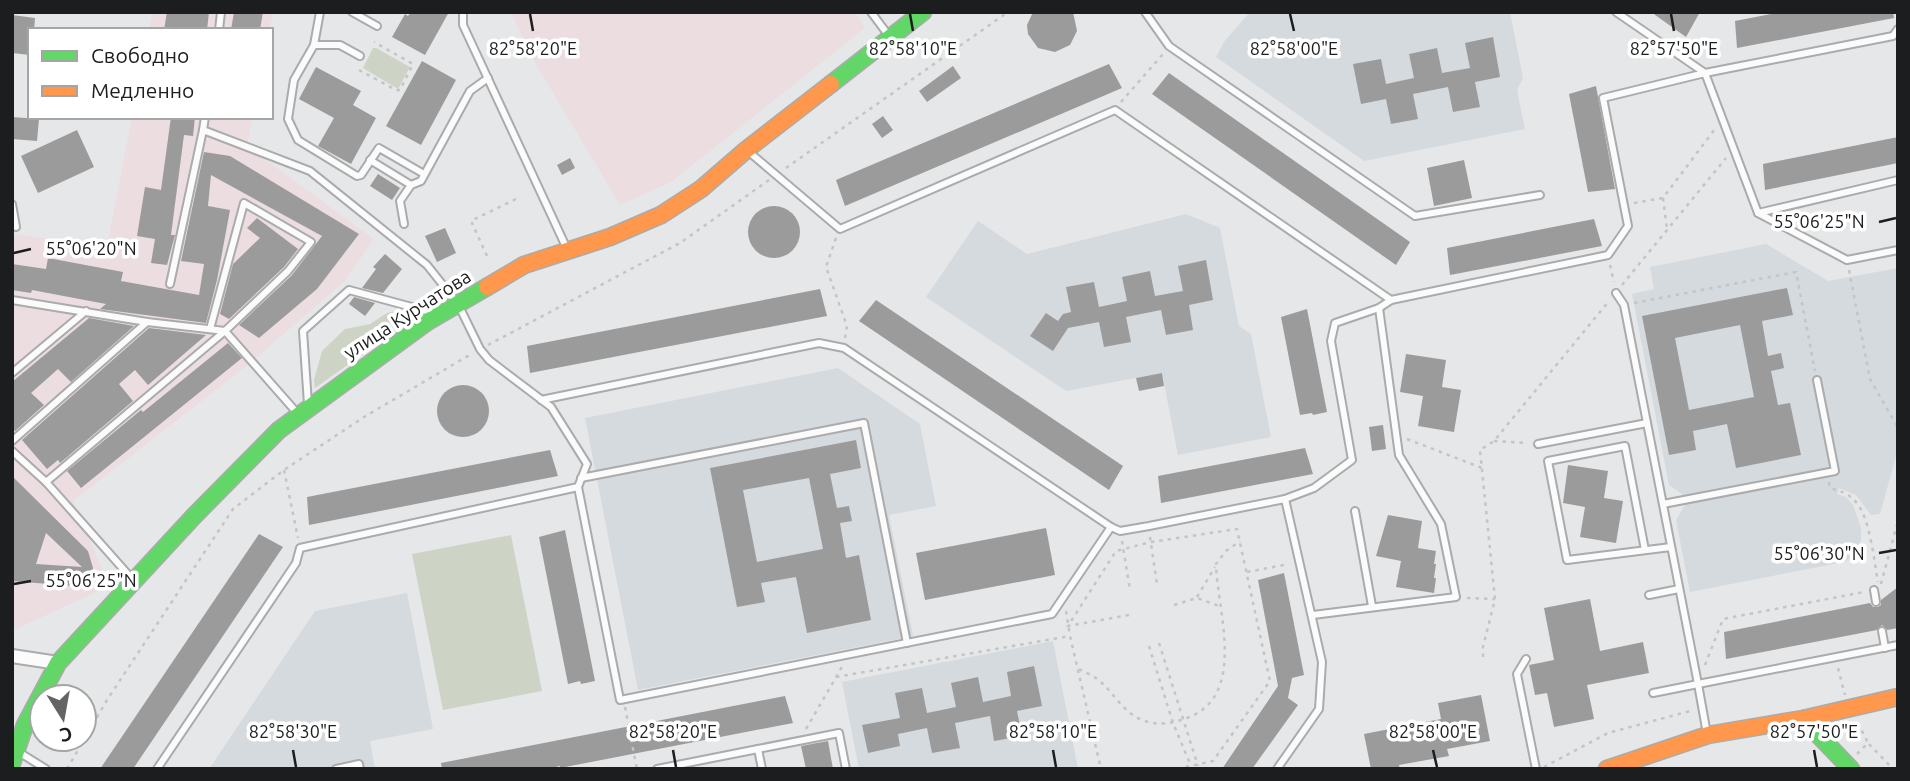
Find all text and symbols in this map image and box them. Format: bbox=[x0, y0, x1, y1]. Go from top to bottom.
legend bbox=[28, 28, 273, 119]
text: 82°58'20"E bbox=[489, 38, 577, 58]
text: 82°58'10"E bbox=[869, 38, 957, 58]
text: 82°58'00"E bbox=[1250, 38, 1338, 58]
text: 82°57'50"E bbox=[1630, 38, 1718, 58]
text: Свободно bbox=[91, 43, 189, 67]
text: Медленно bbox=[91, 78, 194, 102]
text: 55°06'25"N bbox=[1773, 211, 1865, 231]
text: 55°06'20"N bbox=[45, 238, 137, 258]
street label: улица Курчатова bbox=[339, 265, 475, 363]
text: 55°06'30"N bbox=[1773, 543, 1865, 563]
text: 55°06'25"N bbox=[45, 570, 137, 590]
north arrow bbox=[28, 683, 98, 753]
text: 82°58'30"E bbox=[249, 721, 337, 741]
text: 82°58'20"E bbox=[629, 721, 717, 741]
text: 82°58'10"E bbox=[1009, 721, 1097, 741]
text: 82°58'00"E bbox=[1389, 721, 1477, 741]
text: 82°57'50"E bbox=[1770, 721, 1858, 741]
text: С bbox=[58, 723, 74, 747]

